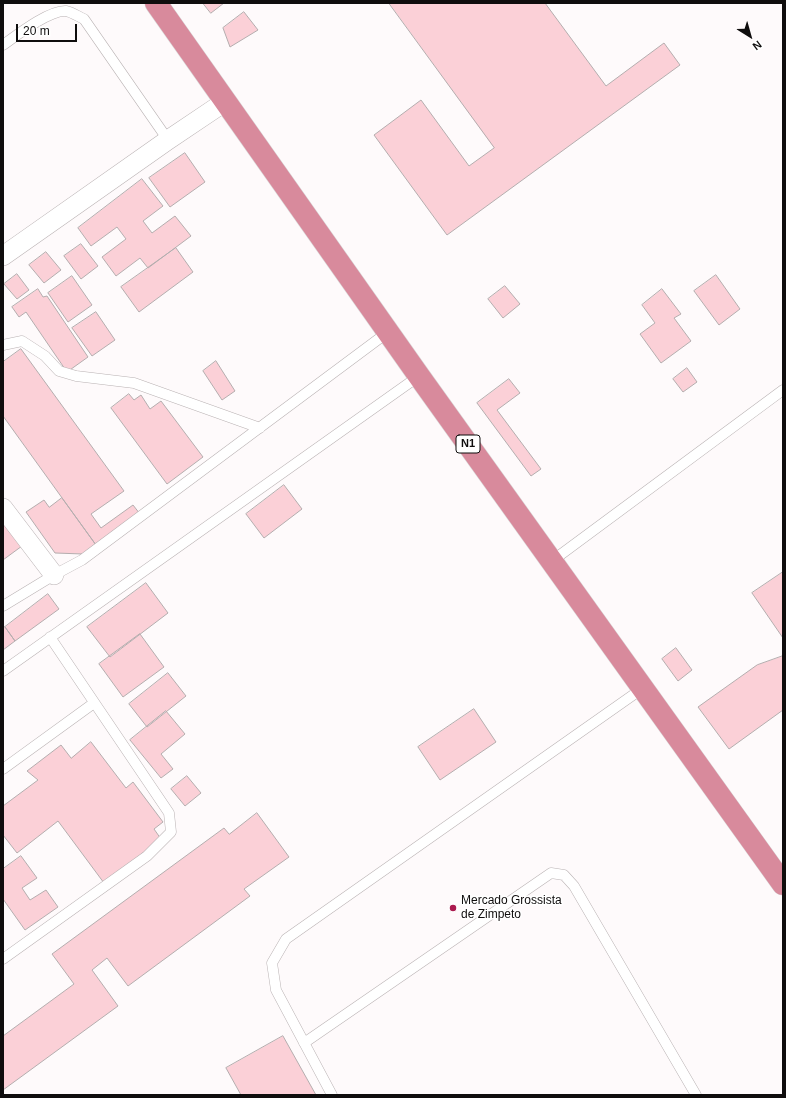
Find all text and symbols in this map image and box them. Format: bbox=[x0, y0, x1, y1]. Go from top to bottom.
scale bar bbox=[18, 16, 79, 42]
north arrow bbox=[730, 16, 770, 56]
text: 20 m bbox=[23, 24, 50, 38]
text: N bbox=[750, 38, 764, 53]
road number: N1 bbox=[456, 435, 480, 453]
place label: Mercado Grossista de Zimpeto bbox=[461, 894, 562, 922]
marker: Mercado Grossista de Zimpeto bbox=[448, 903, 458, 913]

